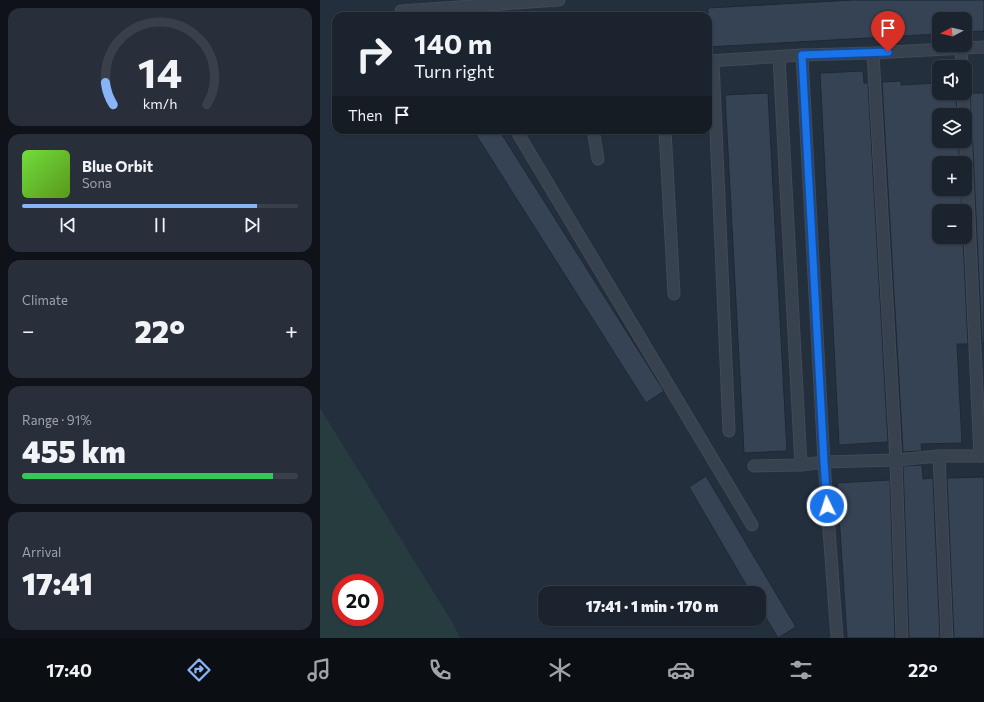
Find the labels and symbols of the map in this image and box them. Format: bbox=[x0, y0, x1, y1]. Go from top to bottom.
pin bbox=[871, 11, 905, 52]
north arrow bbox=[932, 12, 972, 52]
position arrow bbox=[806, 485, 848, 527]
speed limit sign: 20 bbox=[332, 574, 384, 626]

